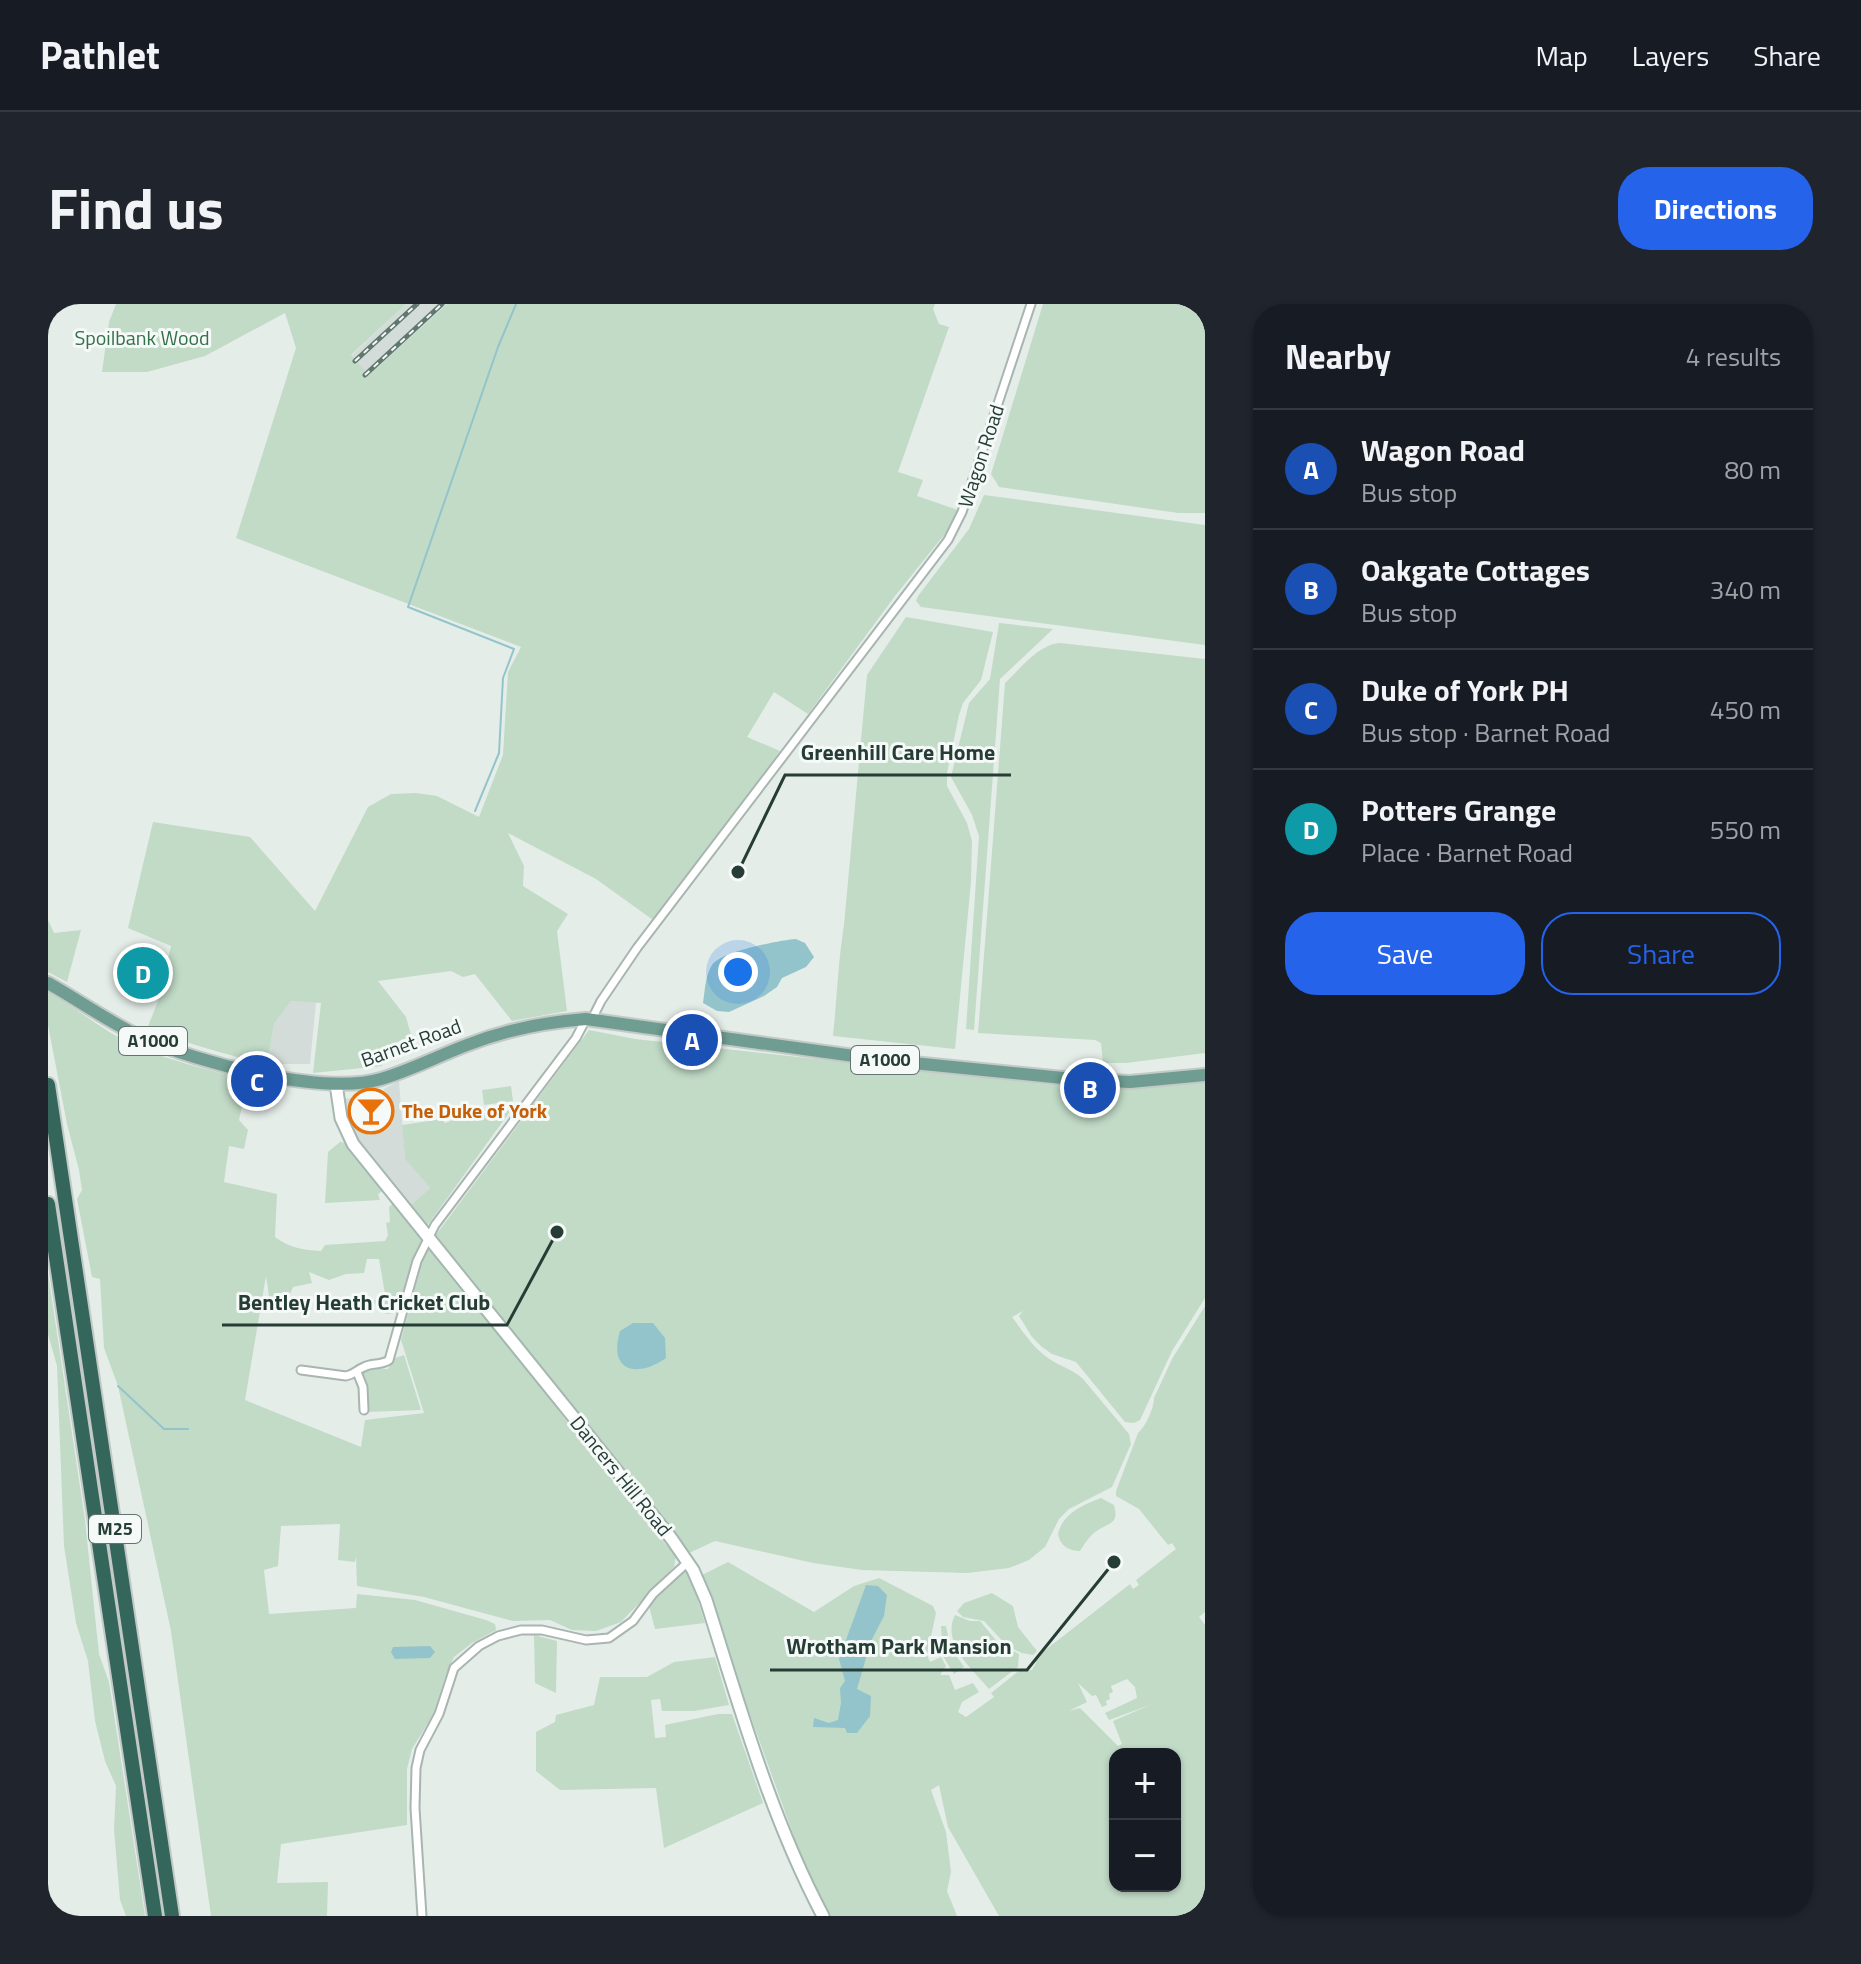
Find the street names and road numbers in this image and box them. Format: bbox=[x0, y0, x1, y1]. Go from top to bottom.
street label: Wagon Road bbox=[949, 400, 1012, 511]
street label: Barnet Road bbox=[356, 1010, 465, 1075]
road number: A1000 bbox=[119, 1027, 187, 1055]
road number: A1000 bbox=[851, 1046, 919, 1074]
street label: Dancers Hill Road bbox=[563, 1408, 680, 1543]
road number: M25 bbox=[89, 1515, 141, 1543]

